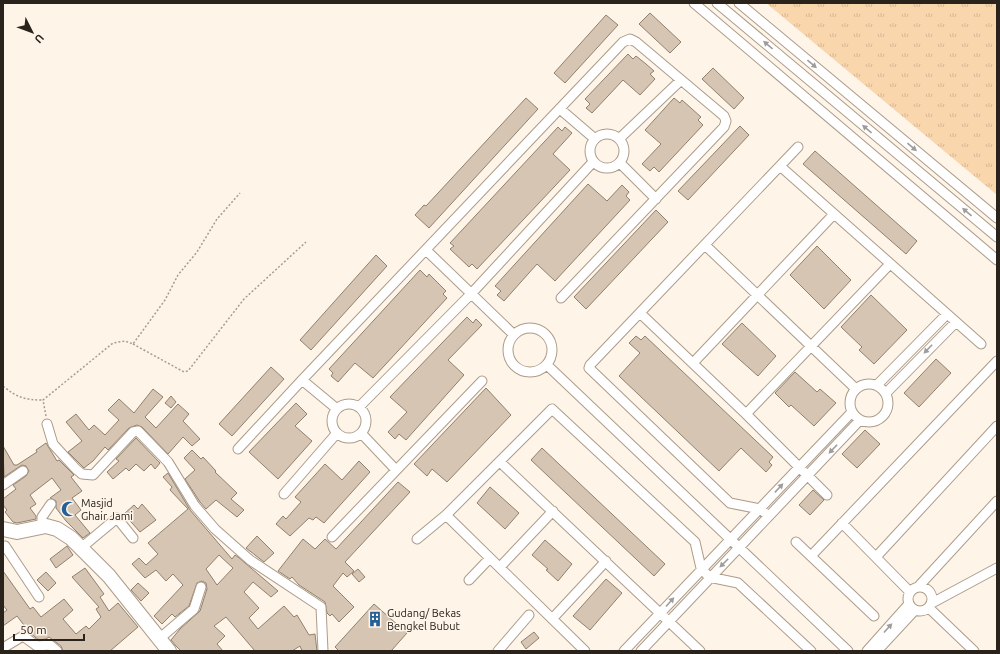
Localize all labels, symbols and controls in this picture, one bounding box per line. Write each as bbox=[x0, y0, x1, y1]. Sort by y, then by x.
north arrow bbox=[12, 12, 52, 52]
text: U bbox=[32, 32, 46, 46]
one-way arrow bbox=[762, 41, 773, 50]
one-way arrow bbox=[807, 59, 817, 68]
one-way arrow bbox=[862, 124, 873, 133]
one-way arrow bbox=[907, 142, 917, 151]
one-way arrow bbox=[962, 208, 972, 217]
one-way arrow bbox=[923, 344, 933, 354]
one-way arrow bbox=[829, 444, 838, 453]
one-way arrow bbox=[774, 483, 784, 493]
place label: Masjid Ghair Jami bbox=[81, 497, 133, 522]
mosque icon: Masjid Ghair Jami bbox=[60, 500, 78, 518]
one-way arrow bbox=[719, 558, 729, 568]
one-way arrow bbox=[665, 597, 675, 607]
place label: Gudang/ Bekas Bengkel Bubut bbox=[387, 607, 461, 632]
building icon: Gudang/ Bekas Bengkel Bubut bbox=[366, 610, 384, 628]
scale bar bbox=[14, 616, 84, 642]
text: 50 m bbox=[20, 623, 47, 636]
one-way arrow bbox=[883, 623, 892, 632]

